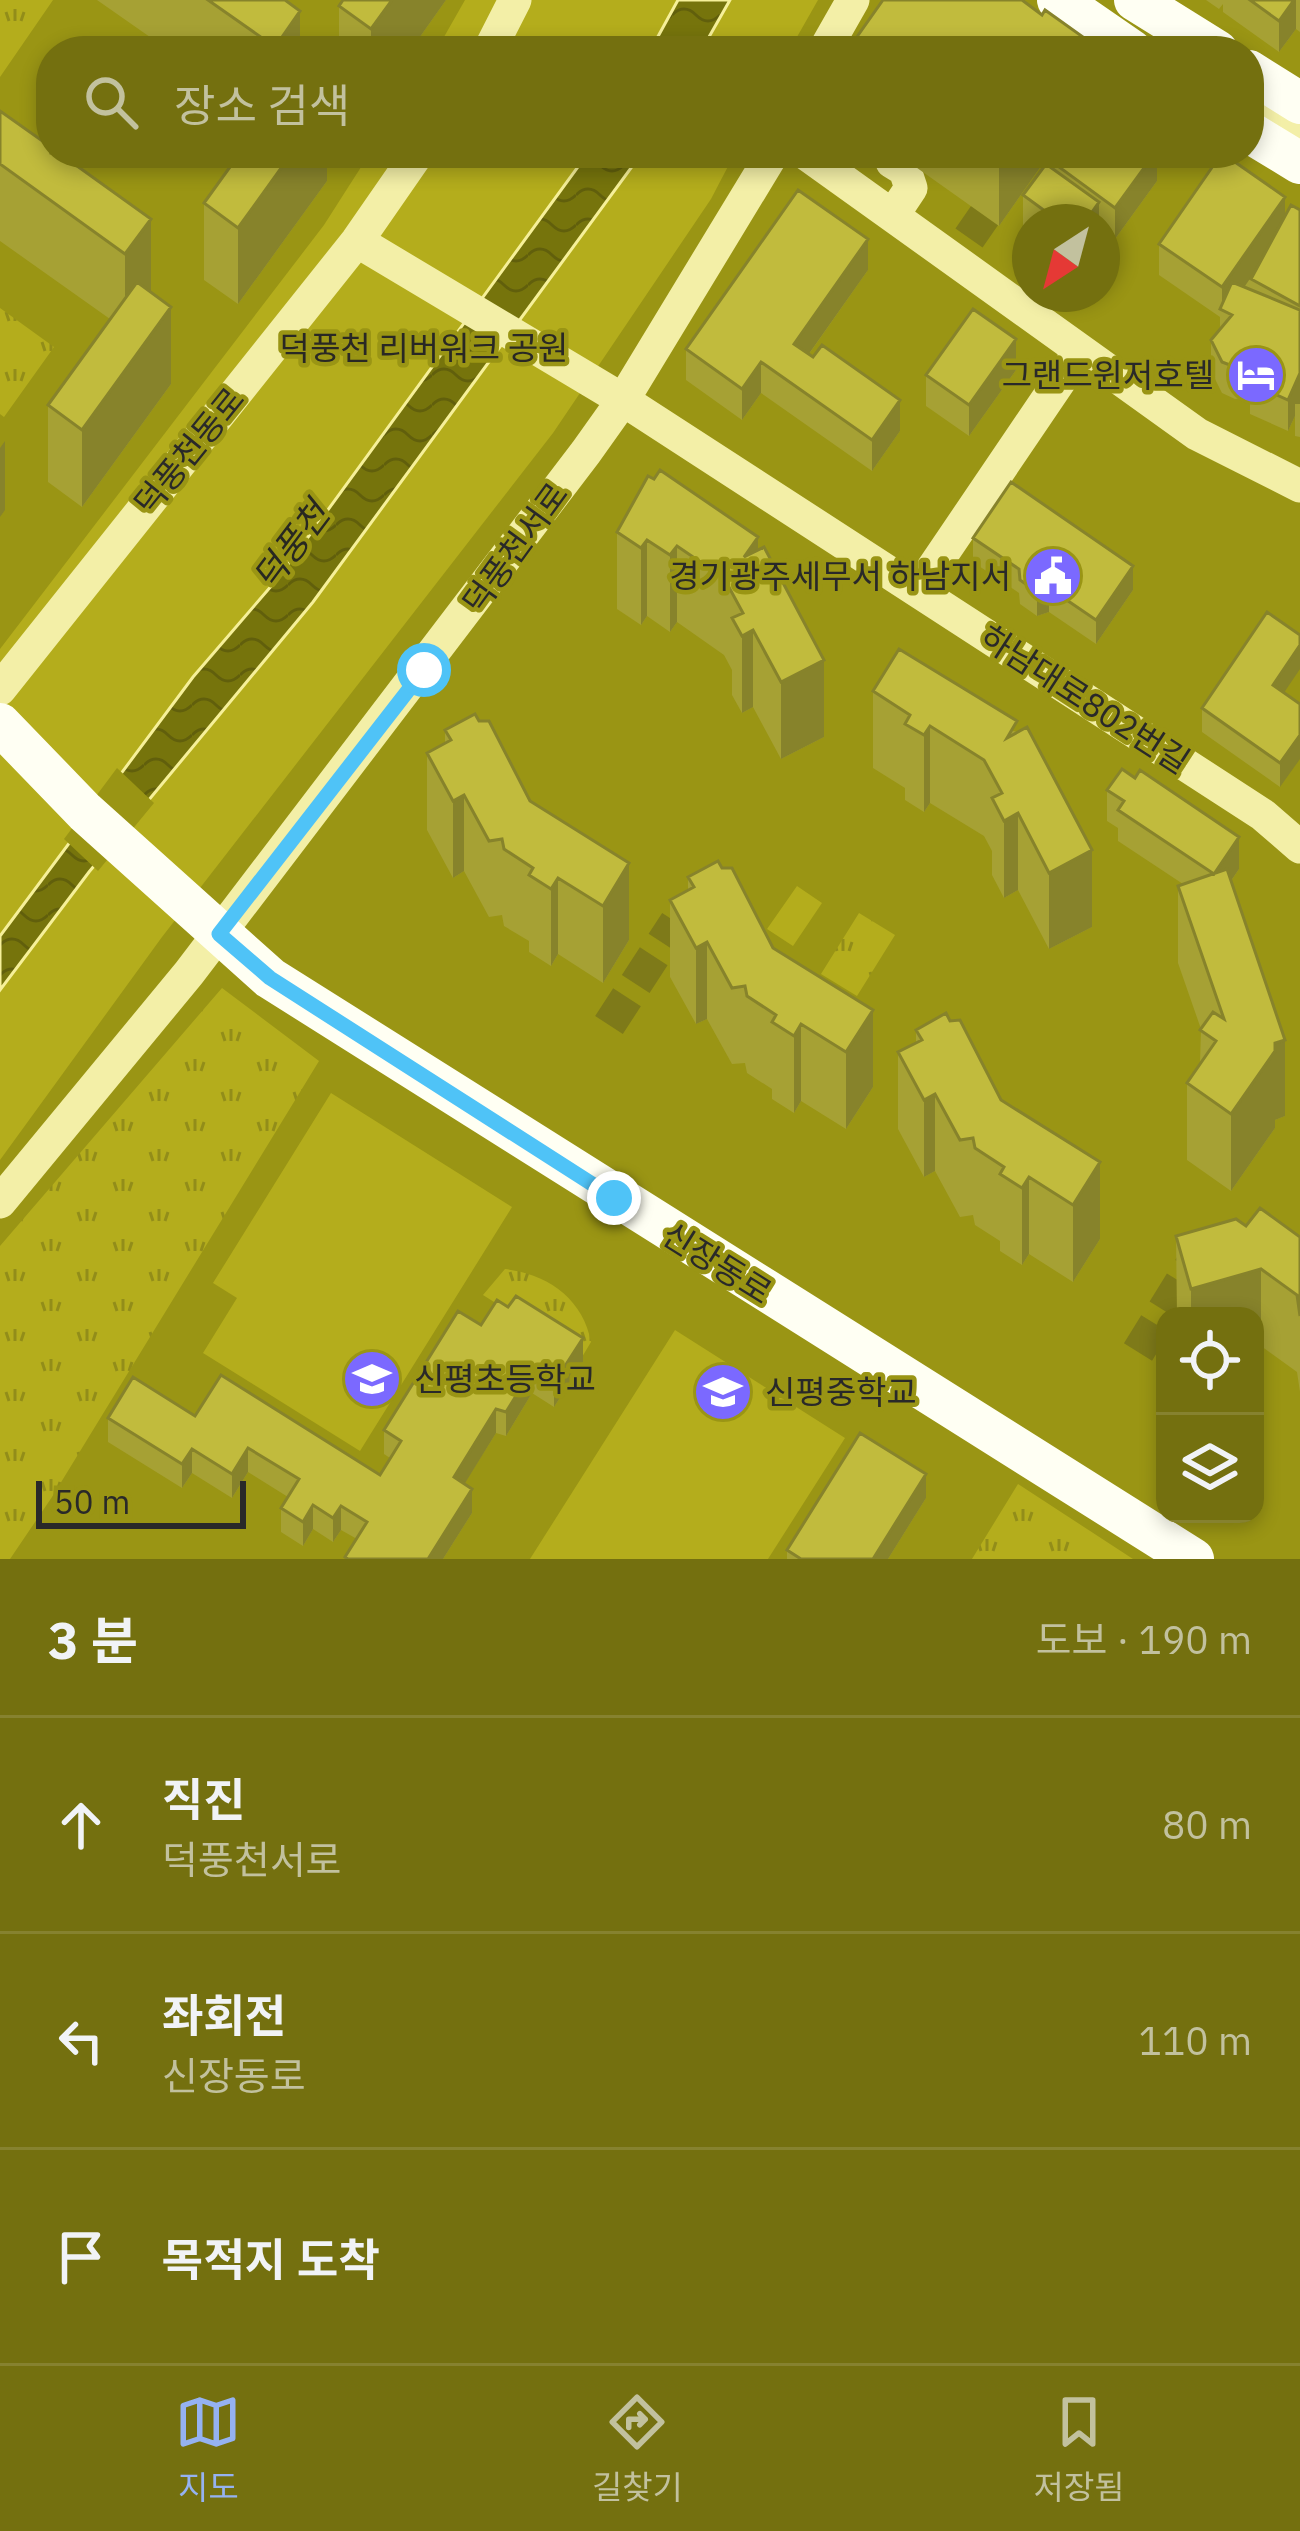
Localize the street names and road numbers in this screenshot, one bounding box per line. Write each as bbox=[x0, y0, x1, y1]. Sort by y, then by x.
street label: 덕풍천동로 bbox=[124, 378, 253, 523]
street label: 덕풍천서로 bbox=[453, 474, 577, 622]
street label: 하남대로802번길 bbox=[972, 615, 1198, 782]
street label: 신장동로 bbox=[654, 1212, 780, 1313]

